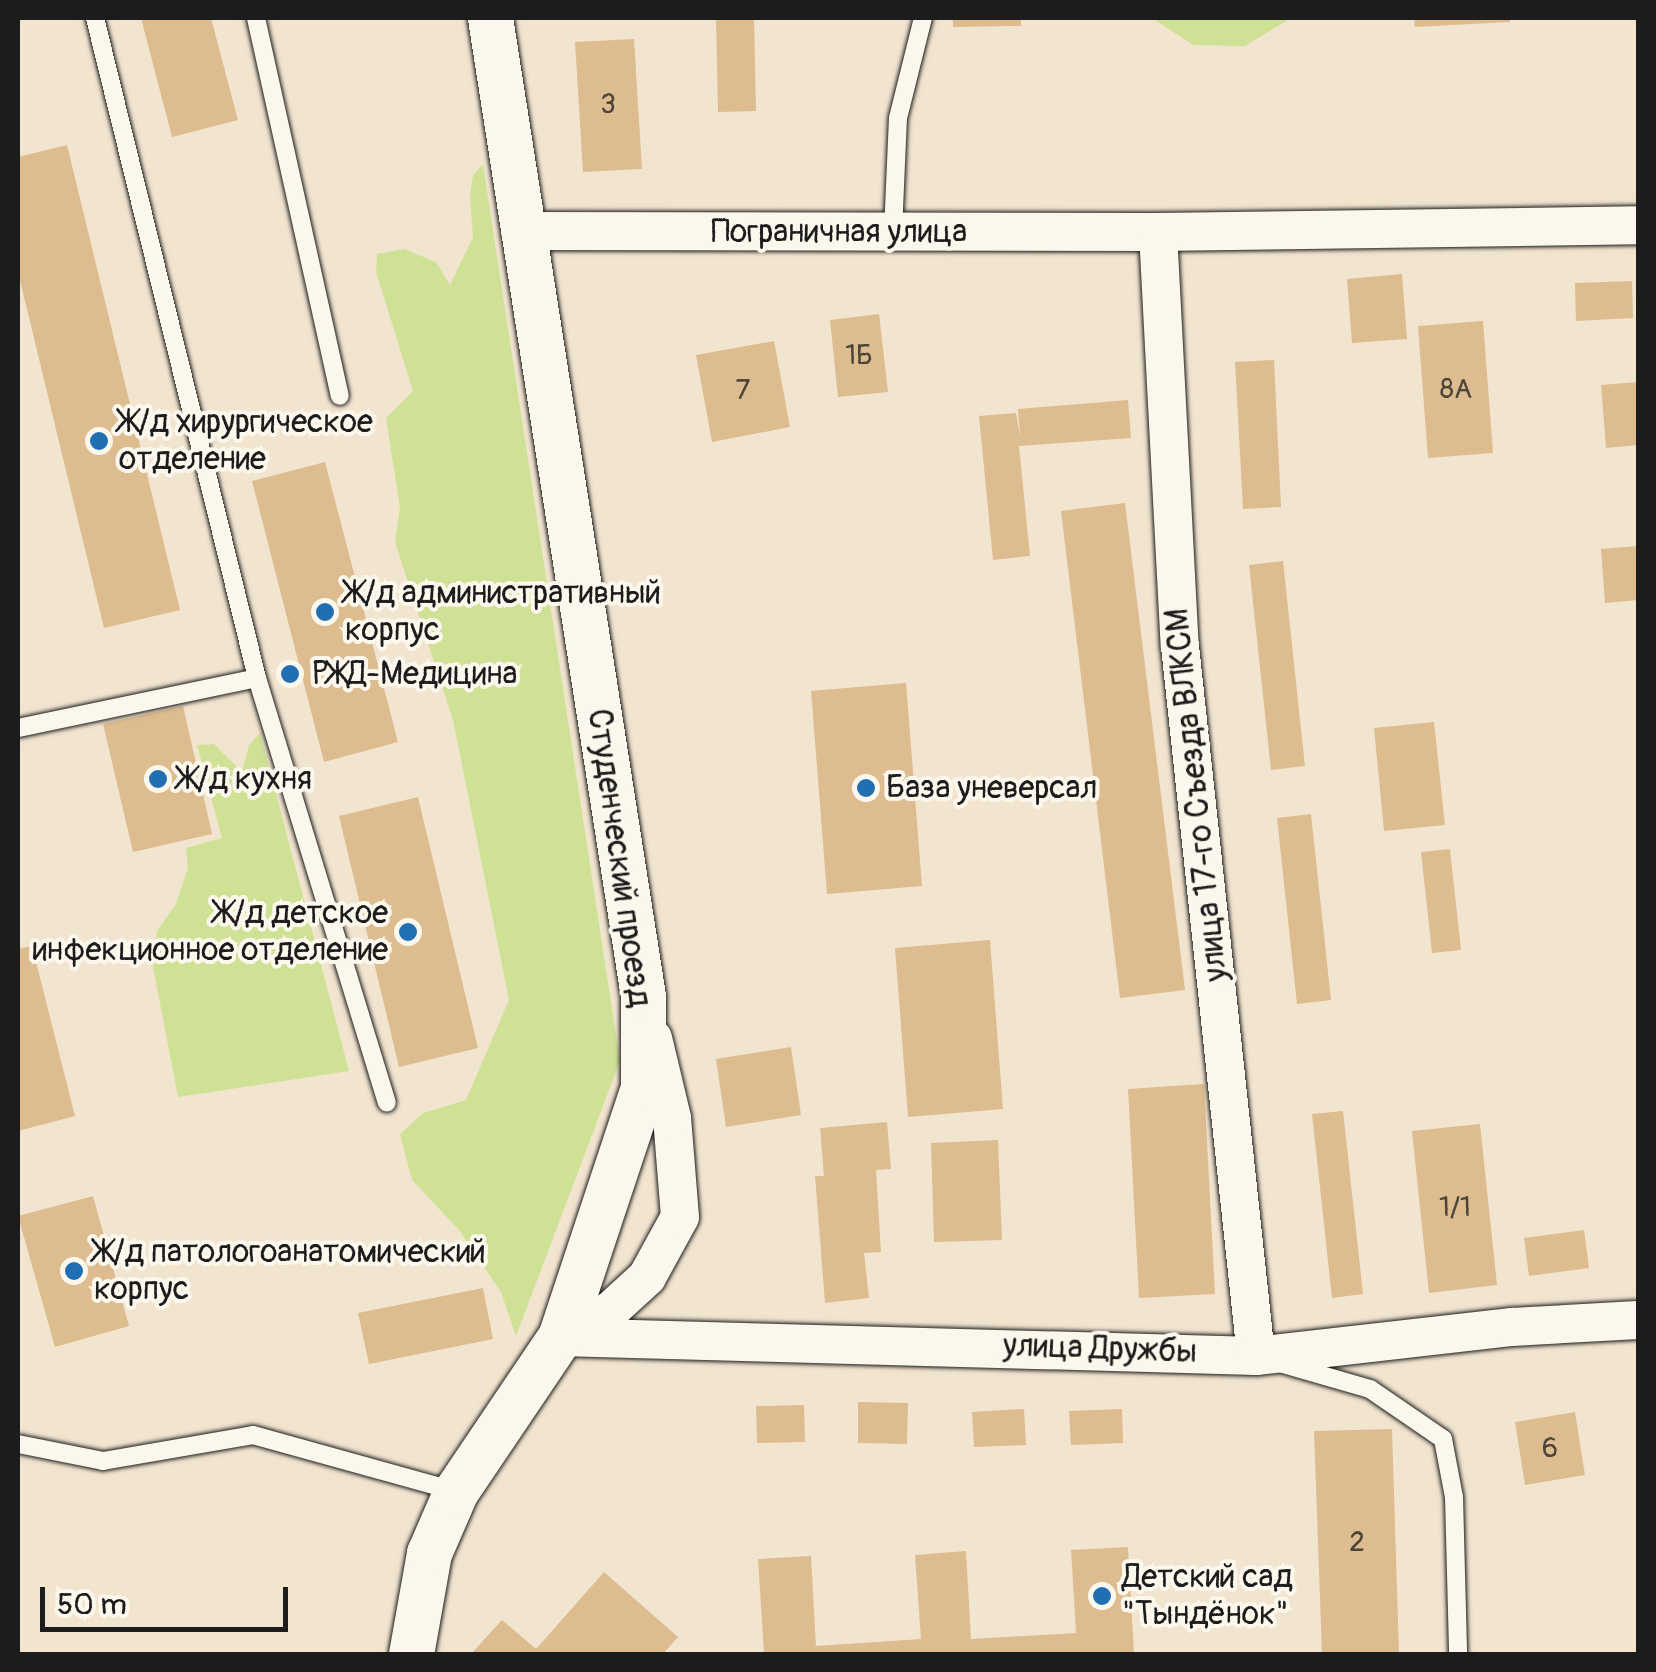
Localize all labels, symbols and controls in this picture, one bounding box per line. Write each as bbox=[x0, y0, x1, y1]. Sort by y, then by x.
house number: 3 bbox=[600, 88, 616, 122]
street label: Пограничная улица bbox=[711, 213, 967, 251]
house number: 1Б bbox=[845, 339, 873, 373]
house number: 8А bbox=[1440, 373, 1472, 407]
house number: 7 bbox=[736, 374, 750, 408]
place label: Ж/д хирургическое отделение bbox=[119, 404, 373, 479]
marker: Ж/д хирургическое отделение bbox=[88, 430, 110, 452]
place label: Ж/д административный корпус bbox=[345, 575, 661, 650]
marker: Ж/д административный корпус bbox=[314, 601, 336, 623]
street label: улица 17-го Съезда ВЛКСМ bbox=[1158, 607, 1236, 983]
place label: РЖД-Медицина bbox=[312, 655, 517, 693]
marker: РЖД-Медицина bbox=[277, 661, 303, 687]
street label: Студенческий проезд bbox=[579, 706, 659, 1010]
place label: Ж/д кухня bbox=[178, 760, 312, 798]
marker: Ж/д кухня bbox=[147, 768, 169, 790]
place label: База уневерсал bbox=[886, 769, 1097, 807]
marker: База уневерсал bbox=[855, 777, 877, 799]
place label: Ж/д детское инфекционное отделение bbox=[33, 895, 388, 970]
marker: Ж/д детское инфекционное отделение bbox=[397, 921, 419, 943]
house number: 1/1 bbox=[1439, 1191, 1471, 1225]
place label: Ж/д патологоанатомический корпус bbox=[94, 1234, 486, 1309]
marker: Ж/д патологоанатомический корпус bbox=[63, 1260, 85, 1282]
street label: улица Дружбы bbox=[1002, 1326, 1198, 1372]
house number: 6 bbox=[1542, 1432, 1558, 1466]
house number: 2 bbox=[1349, 1526, 1365, 1560]
place label: Детский сад "Тындёнок" bbox=[1122, 1559, 1293, 1634]
scale bar bbox=[45, 1567, 292, 1629]
marker: Детский сад "Тындёнок" bbox=[1091, 1585, 1113, 1607]
text: 50 m bbox=[57, 1586, 127, 1623]

